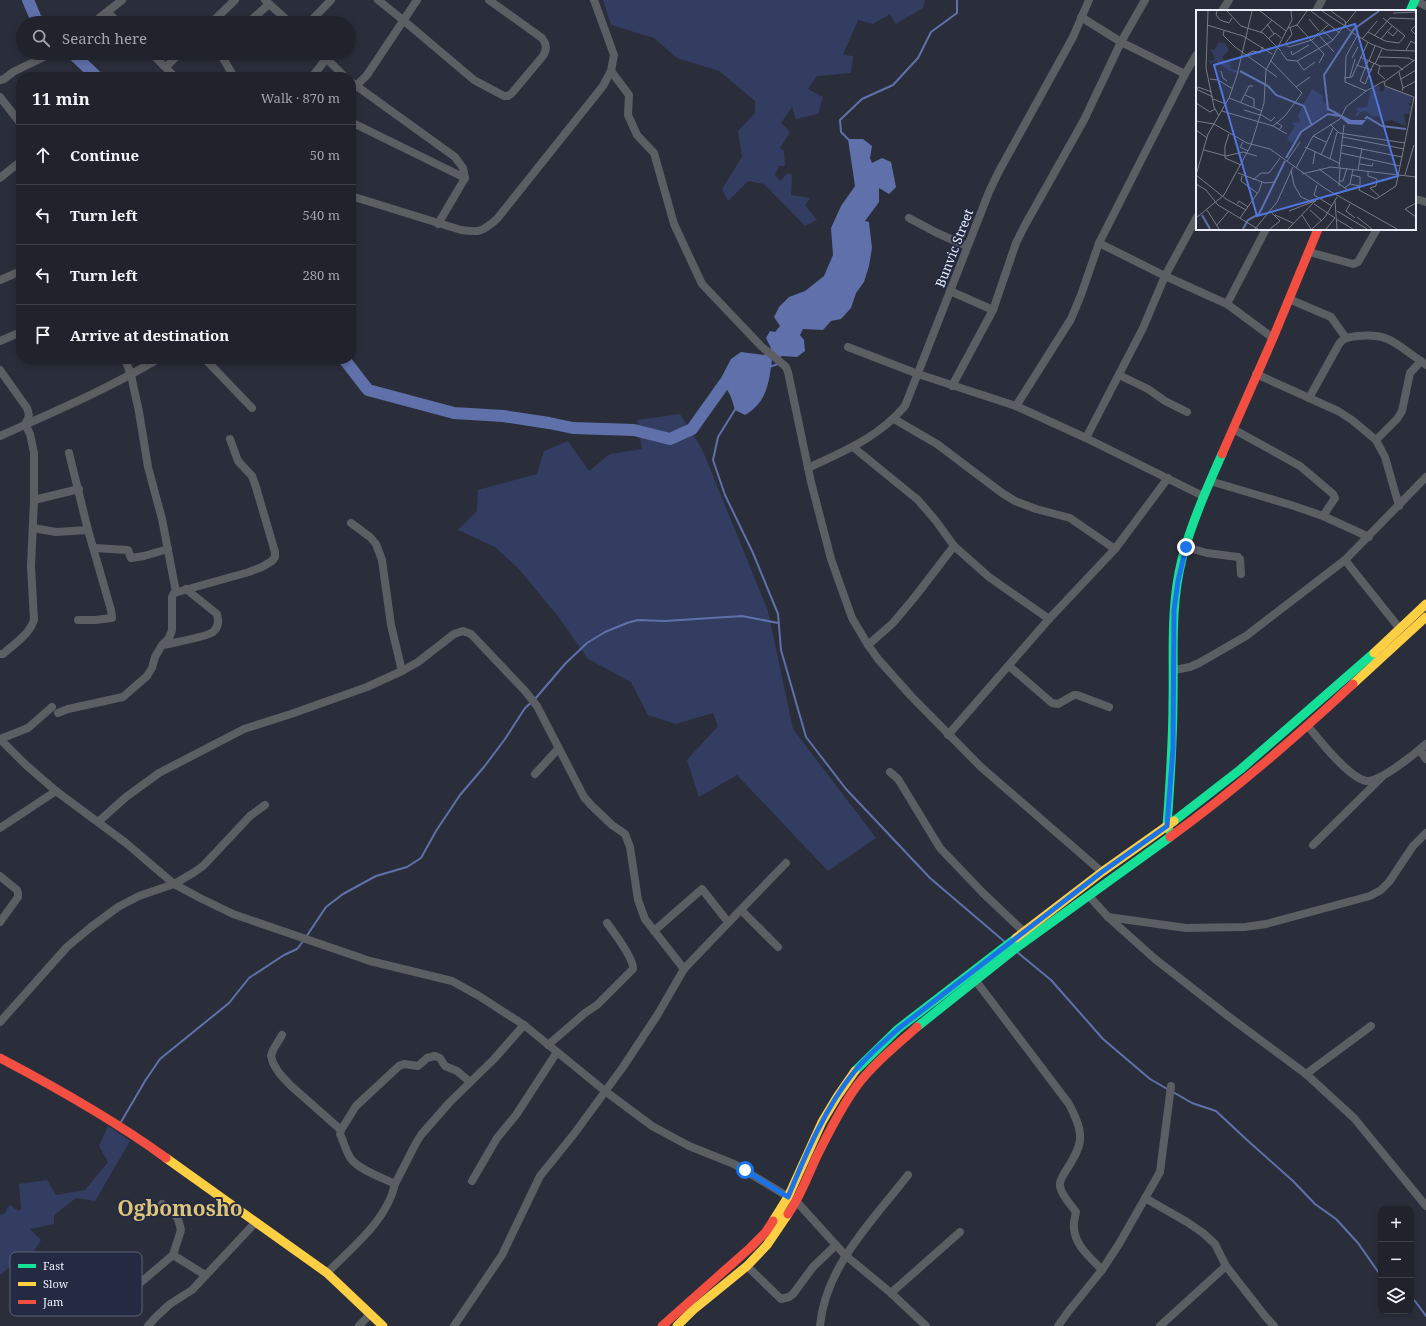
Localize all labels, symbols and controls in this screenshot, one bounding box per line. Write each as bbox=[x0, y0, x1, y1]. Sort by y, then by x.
inset map bbox=[1196, 10, 1416, 230]
search box bbox=[16, 16, 356, 60]
icon: search bbox=[30, 27, 52, 49]
text: Search here bbox=[62, 28, 147, 48]
text: 11 min bbox=[32, 87, 90, 110]
text: Walk · 870 m bbox=[261, 89, 340, 107]
icon: ahead bbox=[32, 144, 54, 166]
text: Continue bbox=[70, 145, 139, 165]
text: 50 m bbox=[310, 146, 340, 164]
icon: left bbox=[32, 204, 54, 226]
text: Turn left bbox=[70, 205, 138, 225]
text: 540 m bbox=[303, 206, 340, 224]
street label: Bunvic Street bbox=[931, 206, 977, 290]
icon: left bbox=[32, 264, 54, 286]
text: Turn left bbox=[70, 265, 138, 285]
text: 280 m bbox=[303, 266, 340, 284]
icon: arrive bbox=[32, 324, 54, 346]
text: Arrive at destination bbox=[70, 325, 229, 345]
route end bbox=[1177, 538, 1195, 556]
route start bbox=[736, 1161, 754, 1179]
district label: Ogbomosho bbox=[117, 1194, 243, 1222]
map controls bbox=[1378, 1206, 1414, 1314]
button: + bbox=[1378, 1206, 1414, 1242]
button: − bbox=[1378, 1242, 1414, 1278]
legend bbox=[10, 1252, 142, 1316]
text: Fast bbox=[43, 1258, 64, 1273]
text: Slow bbox=[43, 1276, 69, 1291]
button: layers bbox=[1378, 1278, 1414, 1314]
text: Jam bbox=[42, 1294, 64, 1309]

